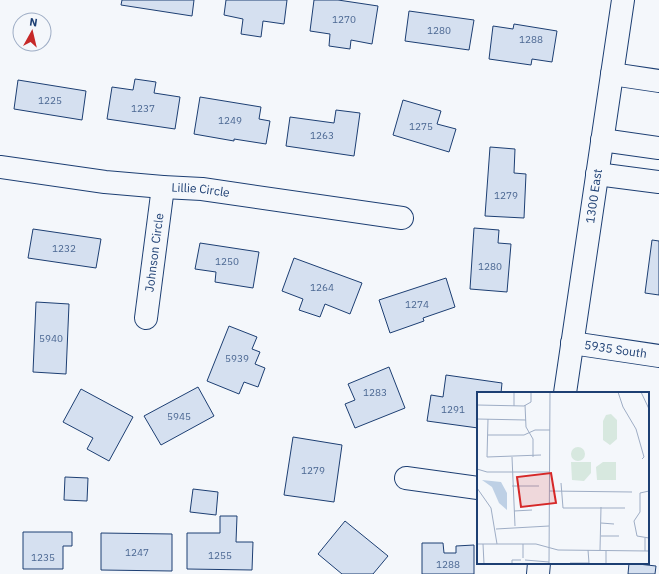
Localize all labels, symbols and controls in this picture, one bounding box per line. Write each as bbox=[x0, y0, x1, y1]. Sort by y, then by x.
north arrow bbox=[12, 12, 52, 52]
house number: 1270 bbox=[332, 13, 356, 26]
text: N bbox=[28, 15, 38, 30]
house number: 1280 bbox=[427, 24, 451, 37]
house number: 1288 bbox=[519, 33, 543, 46]
house number: 1225 bbox=[38, 94, 62, 107]
house number: 1237 bbox=[131, 102, 155, 115]
house number: 1249 bbox=[218, 114, 242, 127]
house number: 1275 bbox=[409, 120, 433, 133]
house number: 1263 bbox=[310, 129, 334, 142]
street label: 1300 East bbox=[582, 168, 605, 224]
street label: Lillie Circle bbox=[171, 179, 231, 200]
house number: 1279 bbox=[494, 189, 518, 202]
street label: Johnson Circle bbox=[141, 212, 167, 293]
house number: 1232 bbox=[52, 242, 76, 255]
house number: 1250 bbox=[215, 255, 239, 268]
house number: 1280 bbox=[478, 260, 502, 273]
house number: 1264 bbox=[310, 281, 334, 294]
house number: 1274 bbox=[405, 298, 429, 311]
house number: 5940 bbox=[39, 332, 63, 345]
street label: 5935 South bbox=[583, 337, 648, 361]
house number: 5939 bbox=[225, 352, 249, 365]
house number: 1283 bbox=[363, 386, 387, 399]
inset map bbox=[477, 392, 649, 564]
house number: 1291 bbox=[441, 403, 465, 416]
house number: 5945 bbox=[167, 410, 191, 423]
house number: 1279 bbox=[301, 464, 325, 477]
house number: 1247 bbox=[125, 546, 149, 559]
house number: 1255 bbox=[208, 549, 232, 562]
house number: 1235 bbox=[31, 551, 55, 564]
house number: 1288 bbox=[436, 558, 460, 571]

